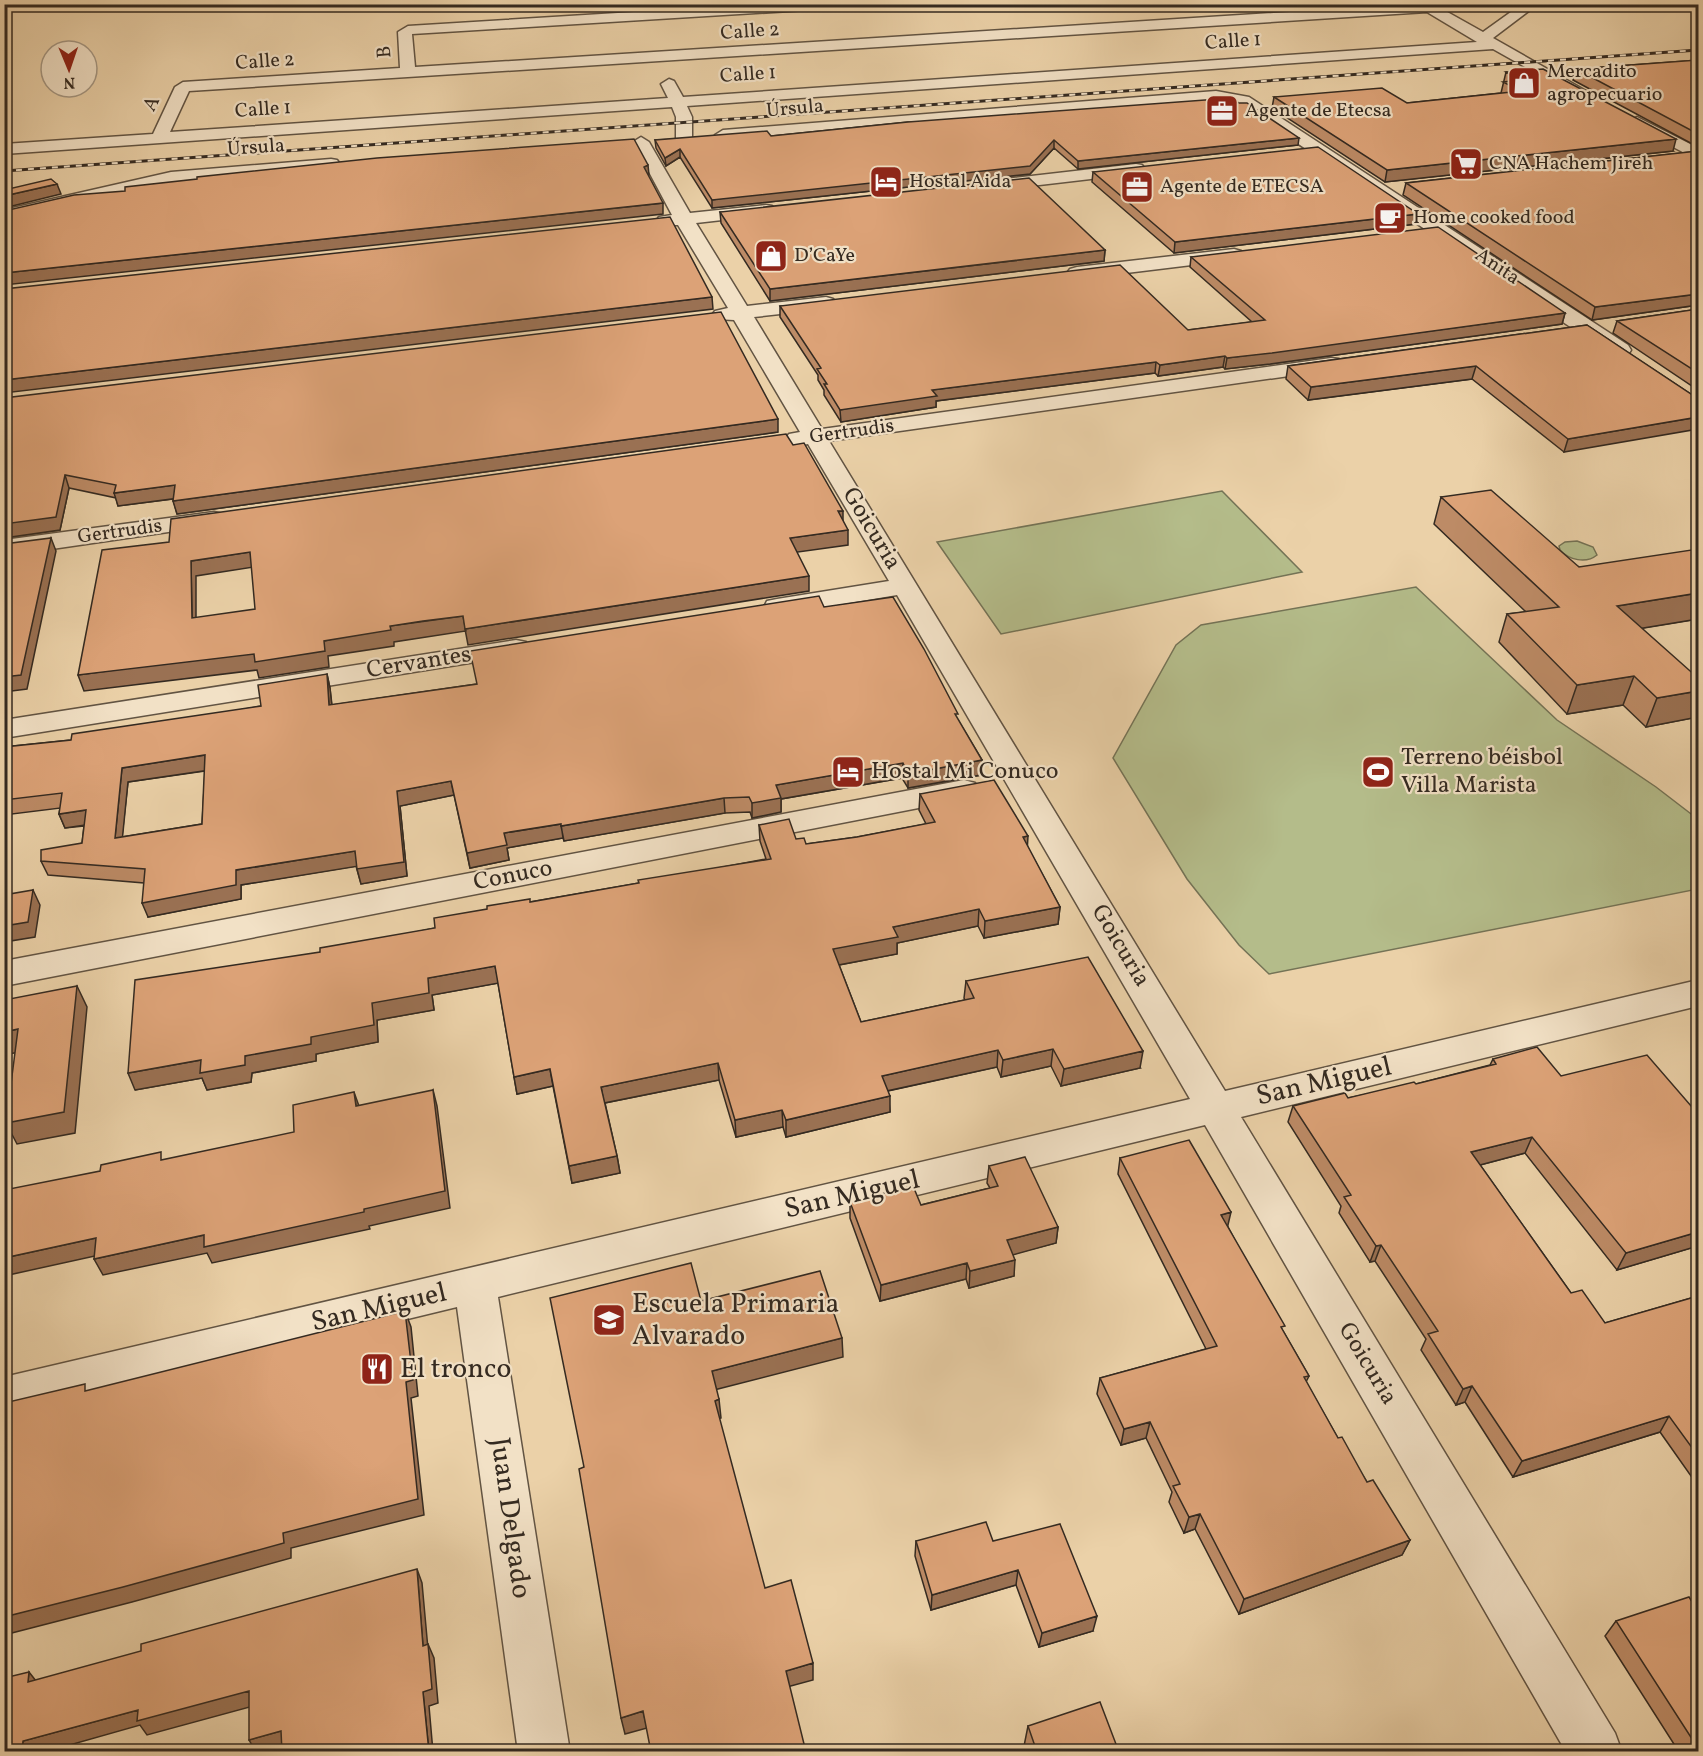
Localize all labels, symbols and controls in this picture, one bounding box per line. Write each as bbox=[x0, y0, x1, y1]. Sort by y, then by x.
street label: Calle 2 bbox=[719, 16, 781, 48]
street label: Calle 1 bbox=[1204, 26, 1262, 58]
north arrow bbox=[39, 39, 99, 99]
street label: B bbox=[371, 45, 399, 59]
street label: Calle 2 bbox=[234, 46, 296, 78]
place label: Mercadito agropecuario bbox=[1547, 58, 1662, 109]
street label: Calle 1 bbox=[719, 59, 777, 91]
shop icon: Mercadito agropecuario bbox=[1506, 65, 1542, 101]
text: N bbox=[63, 71, 76, 93]
street label: A bbox=[136, 92, 168, 116]
street label: Úrsula bbox=[765, 93, 825, 125]
office icon: Agente de Etecsa bbox=[1204, 93, 1240, 129]
street label: Calle 1 bbox=[234, 94, 292, 126]
place label: Agente de Etecsa bbox=[1245, 97, 1392, 125]
street label: Úrsula bbox=[226, 132, 286, 164]
supermarket icon: CNA Hachem Jireh bbox=[1448, 146, 1484, 182]
place label: CNA Hachem Jireh bbox=[1489, 150, 1654, 178]
hotel icon: Hostal Aida bbox=[868, 164, 904, 200]
place label: Hostal Aida bbox=[909, 168, 1012, 196]
office icon: Agente de ETECSA bbox=[1119, 169, 1155, 205]
place label: Agente de ETECSA bbox=[1160, 173, 1324, 201]
cafe icon: Home cooked food bbox=[1372, 200, 1408, 236]
place label: Home cooked food bbox=[1413, 204, 1575, 232]
shop icon: D’CaYe bbox=[753, 238, 789, 274]
place label: D’CaYe bbox=[794, 242, 855, 270]
street label: Anita bbox=[1469, 242, 1525, 292]
street label: Gertrudis bbox=[808, 412, 896, 452]
street label: Goicuria bbox=[833, 481, 909, 577]
street label: Gertrudis bbox=[76, 512, 164, 552]
street label: Cervantes bbox=[364, 638, 474, 688]
place label: Terreno béisbol Villa Marista bbox=[1401, 741, 1563, 803]
hotel icon: Hostal Mi Conuco bbox=[830, 754, 866, 790]
sports icon: Terreno béisbol Villa Marista bbox=[1360, 754, 1396, 790]
place label: Hostal Mi Conuco bbox=[871, 755, 1059, 789]
street label: Conuco bbox=[471, 852, 555, 900]
street label: Goicuria bbox=[1082, 898, 1158, 994]
street label: San Miguel bbox=[1252, 1047, 1396, 1117]
street label: San Miguel bbox=[780, 1160, 924, 1230]
street label: San Miguel bbox=[307, 1273, 451, 1343]
place label: Escuela Primaria Alvarado bbox=[632, 1285, 840, 1356]
school or university icon: Escuela Primaria Alvarado bbox=[591, 1302, 627, 1338]
street label: Goicuria bbox=[1329, 1316, 1405, 1412]
place label: El tronco bbox=[400, 1350, 511, 1389]
restaurant icon: El tronco bbox=[359, 1351, 395, 1387]
street label: Juan Delgado bbox=[479, 1435, 541, 1601]

